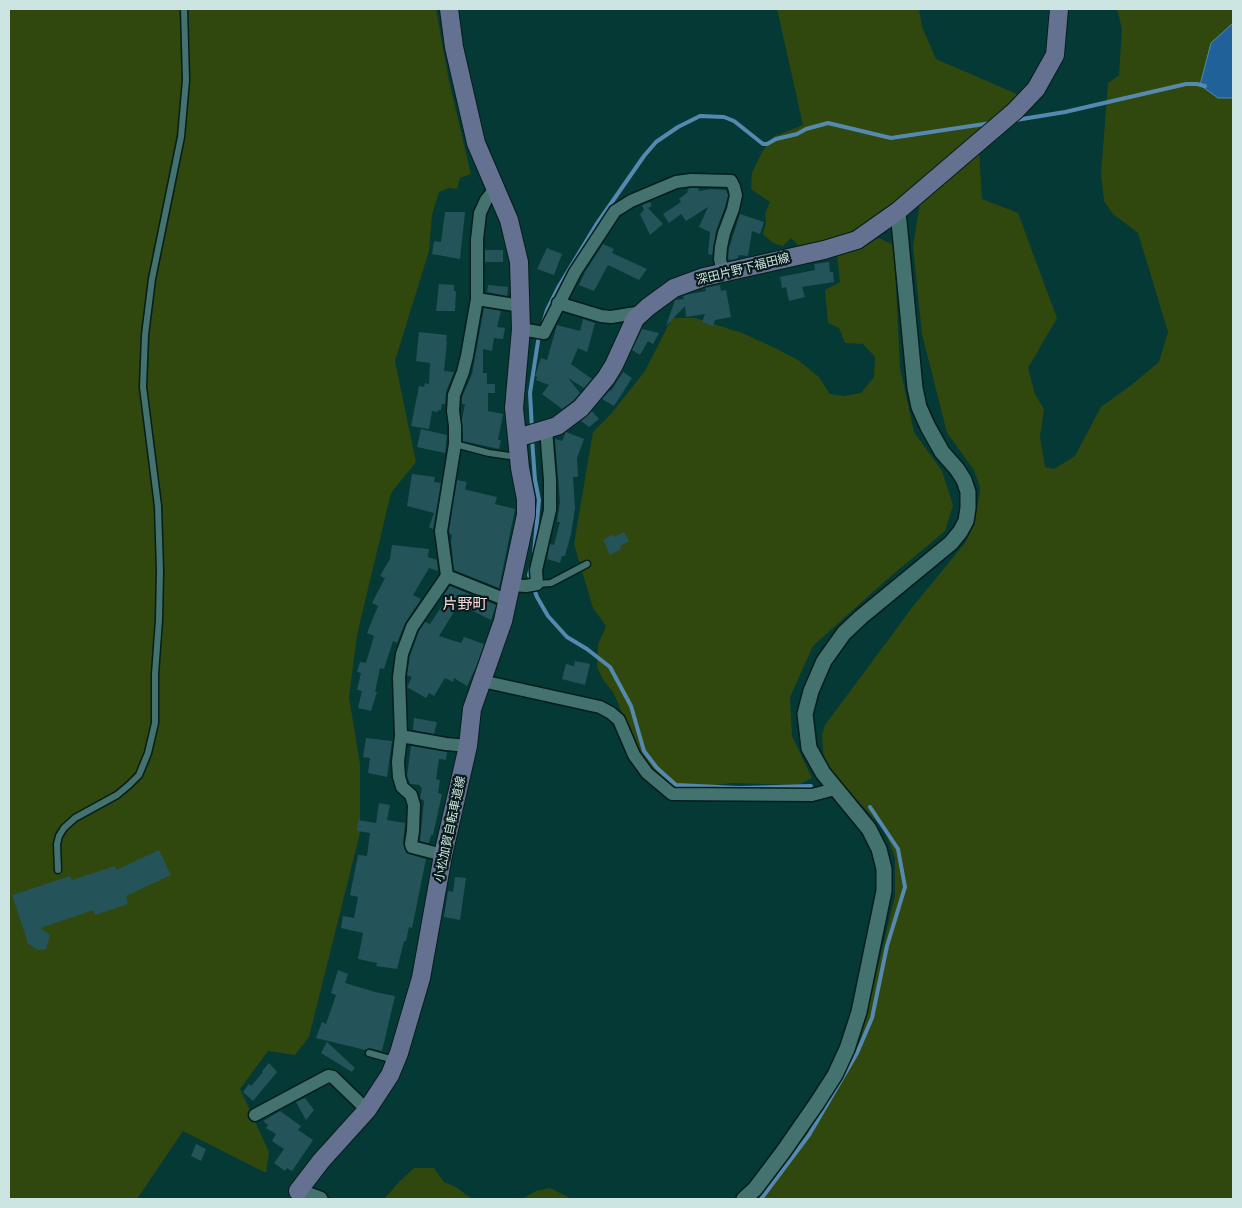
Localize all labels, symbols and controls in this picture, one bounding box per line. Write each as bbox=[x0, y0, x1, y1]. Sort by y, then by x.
street label: 深田片野下福田線 bbox=[695, 250, 791, 288]
district label: 片野町 bbox=[443, 595, 487, 613]
street label: 小松加賀自転車道線 bbox=[432, 775, 468, 883]

